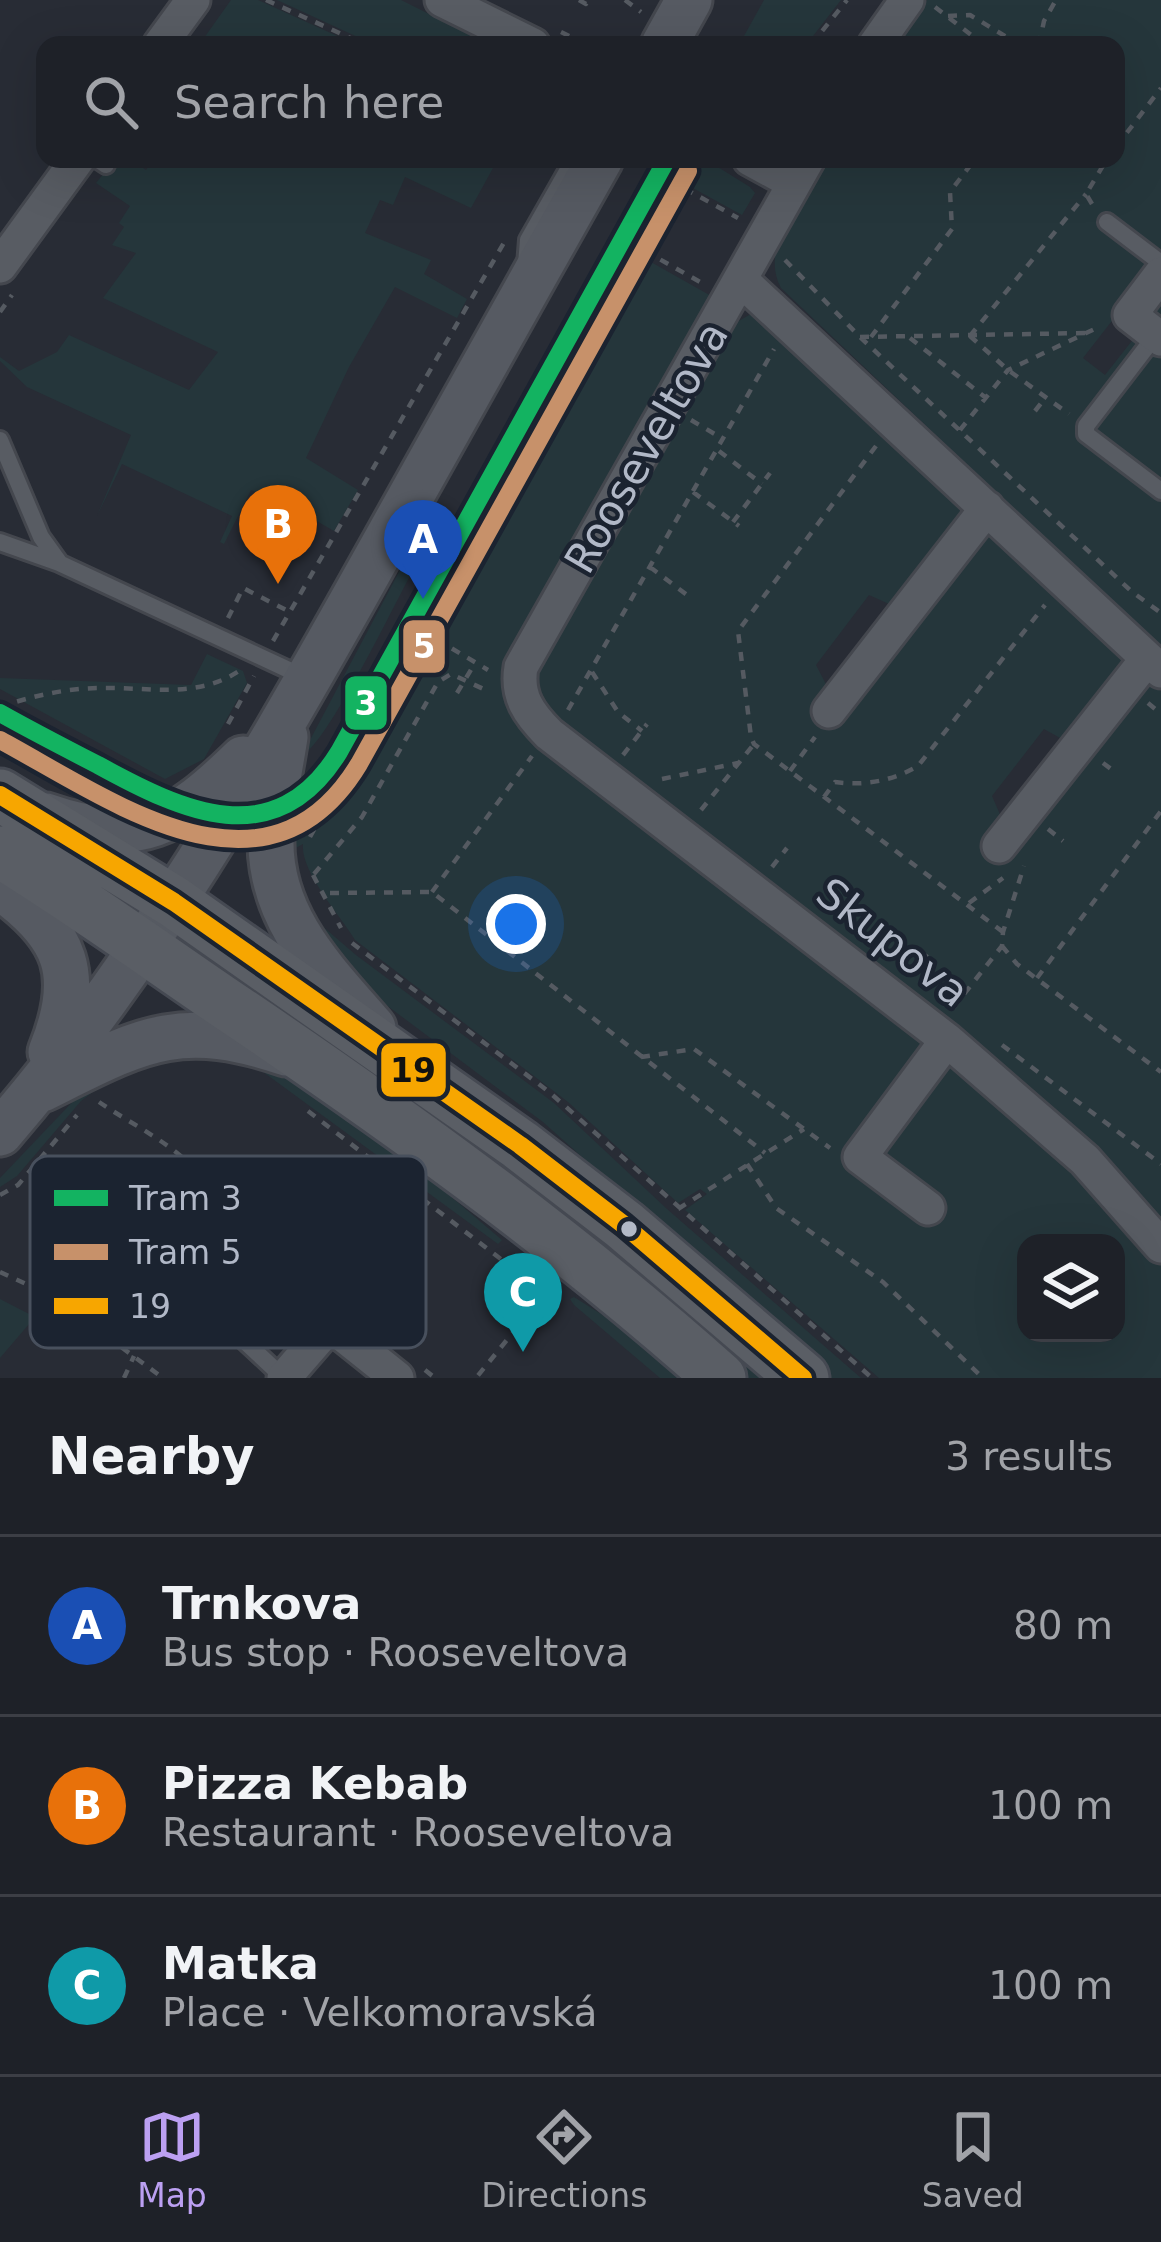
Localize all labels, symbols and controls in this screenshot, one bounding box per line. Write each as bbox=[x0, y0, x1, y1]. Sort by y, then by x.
search box bbox=[36, 36, 1125, 168]
icon: search bbox=[78, 69, 144, 135]
text: Search here bbox=[174, 76, 444, 129]
street label: Rooseveltova bbox=[555, 313, 738, 581]
pin: B bbox=[239, 485, 317, 584]
pin: A bbox=[384, 500, 462, 599]
line badge: 5 bbox=[401, 618, 447, 675]
text: 5 bbox=[413, 627, 435, 666]
line badge: 3 bbox=[343, 674, 389, 732]
text: 3 bbox=[355, 684, 377, 723]
street label: Skupova bbox=[807, 868, 978, 1017]
your location bbox=[486, 894, 546, 954]
line badge: 19 bbox=[379, 1041, 448, 1099]
text: 19 bbox=[390, 1051, 436, 1090]
legend bbox=[30, 1156, 426, 1348]
text: Tram 3 bbox=[128, 1179, 242, 1218]
unlabelled marker bbox=[618, 1218, 640, 1240]
text: Tram 5 bbox=[128, 1233, 242, 1272]
map controls bbox=[1017, 1234, 1125, 1342]
button: layers bbox=[1017, 1234, 1125, 1342]
pin: C bbox=[484, 1253, 562, 1352]
text: 19 bbox=[129, 1287, 171, 1326]
text: Nearby bbox=[48, 1427, 255, 1486]
text: 3 results bbox=[945, 1434, 1113, 1479]
text: Trnkova bbox=[162, 1577, 361, 1630]
text: A bbox=[72, 1603, 102, 1648]
text: 80 m bbox=[1013, 1603, 1113, 1648]
text: Bus stop · Rooseveltova bbox=[162, 1630, 629, 1675]
text: Pizza Kebab bbox=[162, 1757, 468, 1810]
text: B bbox=[72, 1783, 102, 1828]
text: 100 m bbox=[988, 1783, 1113, 1828]
text: Restaurant · Rooseveltova bbox=[162, 1810, 674, 1855]
text: Matka bbox=[162, 1937, 319, 1990]
text: C bbox=[73, 1963, 101, 2008]
text: 100 m bbox=[988, 1963, 1113, 2008]
text: Place · Velkomoravská bbox=[162, 1990, 597, 2035]
tab: Map bbox=[137, 2104, 207, 2215]
tab: Directions bbox=[481, 2104, 647, 2215]
tab: Saved bbox=[922, 2104, 1024, 2215]

